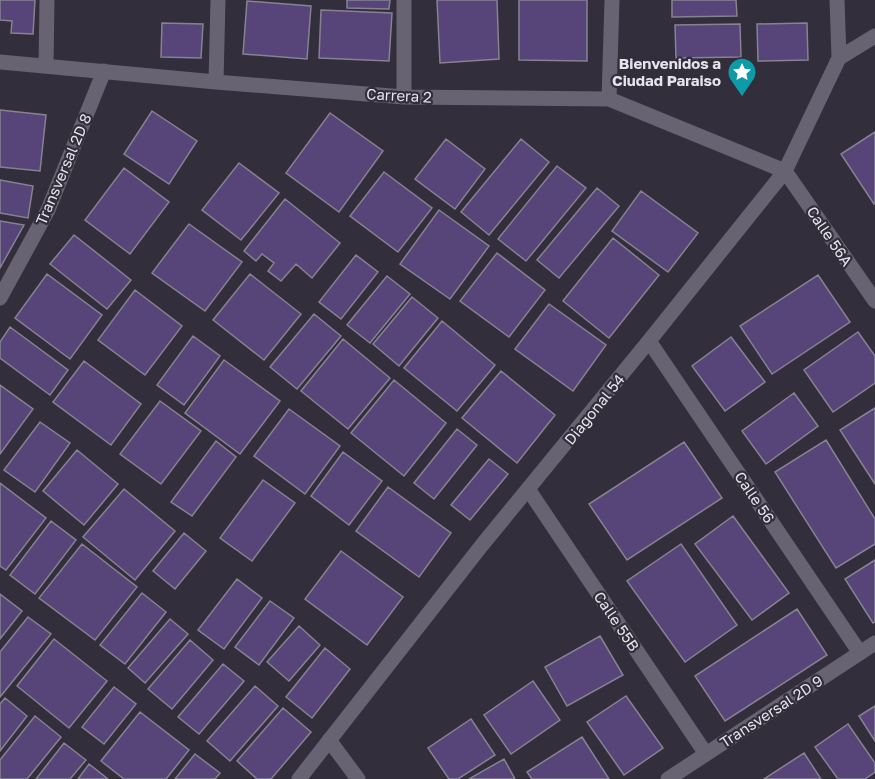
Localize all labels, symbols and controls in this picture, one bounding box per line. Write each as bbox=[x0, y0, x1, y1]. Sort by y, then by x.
place label: Bienvenidos a Ciudad Paraiso bbox=[612, 54, 721, 89]
place icon: Bienvenidos a Ciudad Paraiso bbox=[726, 56, 758, 98]
street label: Carrera 2 bbox=[366, 84, 432, 106]
street label: Transversal 2D 8 bbox=[31, 111, 95, 227]
street label: Calle 56A bbox=[803, 203, 857, 269]
street label: Diagonal 54 bbox=[560, 370, 628, 448]
street label: Calle 56 bbox=[731, 468, 779, 526]
street label: Calle 55B bbox=[591, 588, 643, 654]
street label: Transversal 2D 9 bbox=[716, 671, 826, 751]

